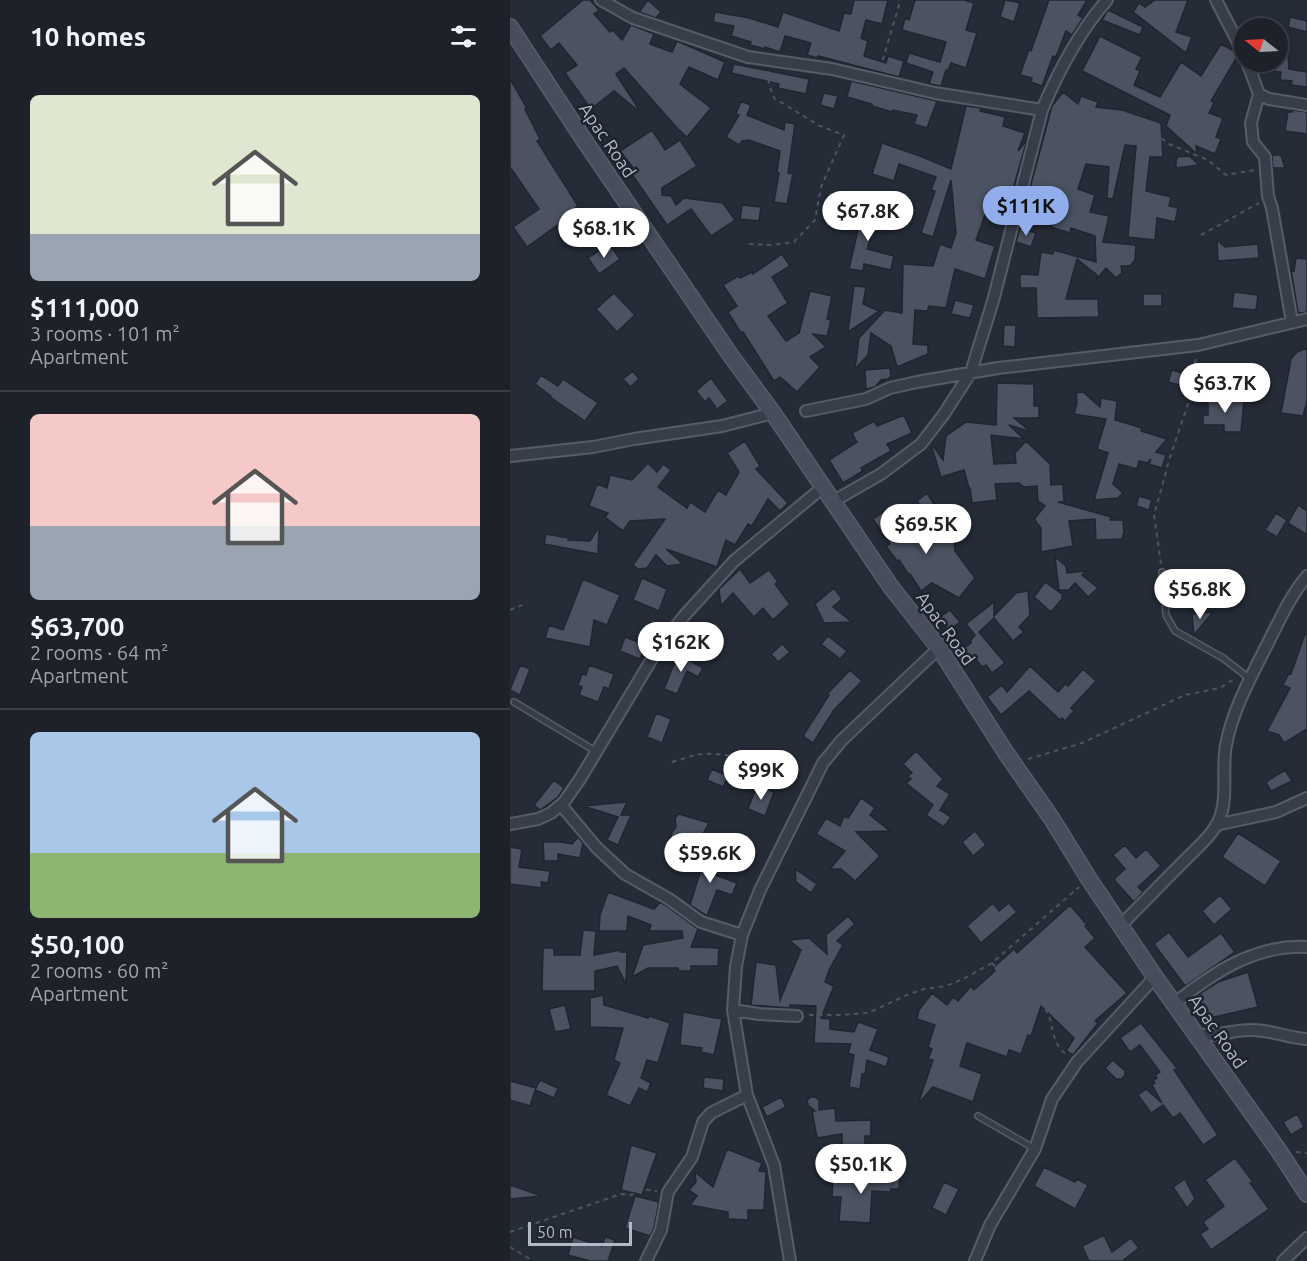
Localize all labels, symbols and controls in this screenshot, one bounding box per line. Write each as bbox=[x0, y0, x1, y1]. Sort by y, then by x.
north arrow bbox=[1234, 18, 1288, 72]
map controls bbox=[1234, 18, 1288, 72]
icon: filters bbox=[447, 20, 480, 53]
text: 10 homes bbox=[30, 22, 146, 51]
street label: Apac Road bbox=[576, 99, 640, 181]
icon: home bbox=[201, 134, 309, 242]
pin: $111K bbox=[984, 186, 1068, 237]
pin: $67.8K bbox=[819, 191, 917, 242]
text: $111K bbox=[997, 194, 1055, 217]
text: $67.8K bbox=[836, 199, 900, 222]
pin: $68.1K bbox=[555, 208, 653, 259]
text: $68.1K bbox=[572, 216, 636, 239]
text: $111,000 bbox=[30, 293, 139, 322]
text: 3 rooms · 101 m² bbox=[30, 322, 180, 345]
text: Apartment bbox=[30, 345, 128, 368]
pin: $63.7K bbox=[1176, 363, 1274, 414]
text: $63.7K bbox=[1193, 371, 1257, 394]
icon: home bbox=[201, 453, 309, 561]
pin: $69.5K bbox=[877, 504, 975, 555]
text: $69.5K bbox=[894, 512, 958, 535]
pin: $56.8K bbox=[1151, 569, 1249, 620]
text: $56.8K bbox=[1168, 577, 1232, 600]
street label: Apac Road bbox=[913, 588, 979, 668]
text: $63,700 bbox=[30, 612, 124, 641]
pin: $162K bbox=[639, 622, 723, 673]
text: $162K bbox=[652, 630, 710, 653]
text: 2 rooms · 64 m² bbox=[30, 641, 168, 664]
text: Apartment bbox=[30, 664, 128, 687]
pin: $99K bbox=[725, 750, 797, 801]
text: $99K bbox=[737, 758, 785, 781]
icon: home bbox=[201, 771, 309, 879]
pin: $59.6K bbox=[661, 833, 759, 884]
text: $59.6K bbox=[678, 841, 742, 864]
text: $50,100 bbox=[30, 930, 124, 959]
text: 2 rooms · 60 m² bbox=[30, 959, 168, 982]
text: Apartment bbox=[30, 982, 128, 1005]
street label: Apac Road bbox=[1185, 990, 1251, 1072]
pin: $50.1K bbox=[812, 1144, 910, 1195]
text: $50.1K bbox=[829, 1152, 893, 1175]
scale bar bbox=[528, 1219, 632, 1246]
text: 50 m bbox=[537, 1223, 573, 1241]

